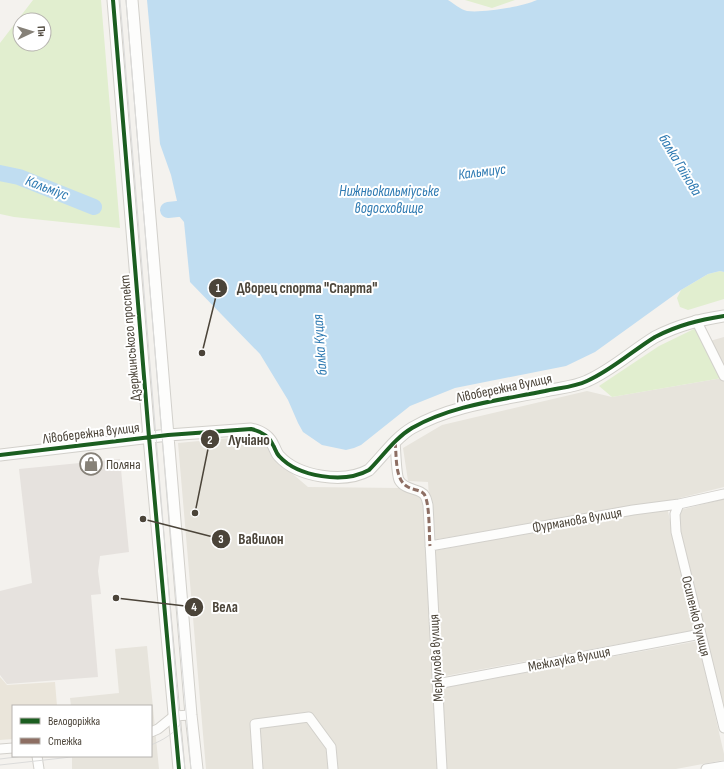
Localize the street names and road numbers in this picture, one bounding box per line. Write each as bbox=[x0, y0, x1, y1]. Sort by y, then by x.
street label: Дзержинського проспект bbox=[116, 274, 144, 402]
street label: Лівобережна вулиця bbox=[454, 370, 553, 407]
street label: Лівобережна вулиця bbox=[41, 419, 140, 447]
street label: Фурманова вулиця bbox=[531, 504, 623, 536]
street label: Осипенко вулиця bbox=[678, 574, 714, 658]
street label: Мєркулова вулиця bbox=[425, 614, 447, 702]
street label: Межлаука вулиця bbox=[526, 643, 612, 675]

